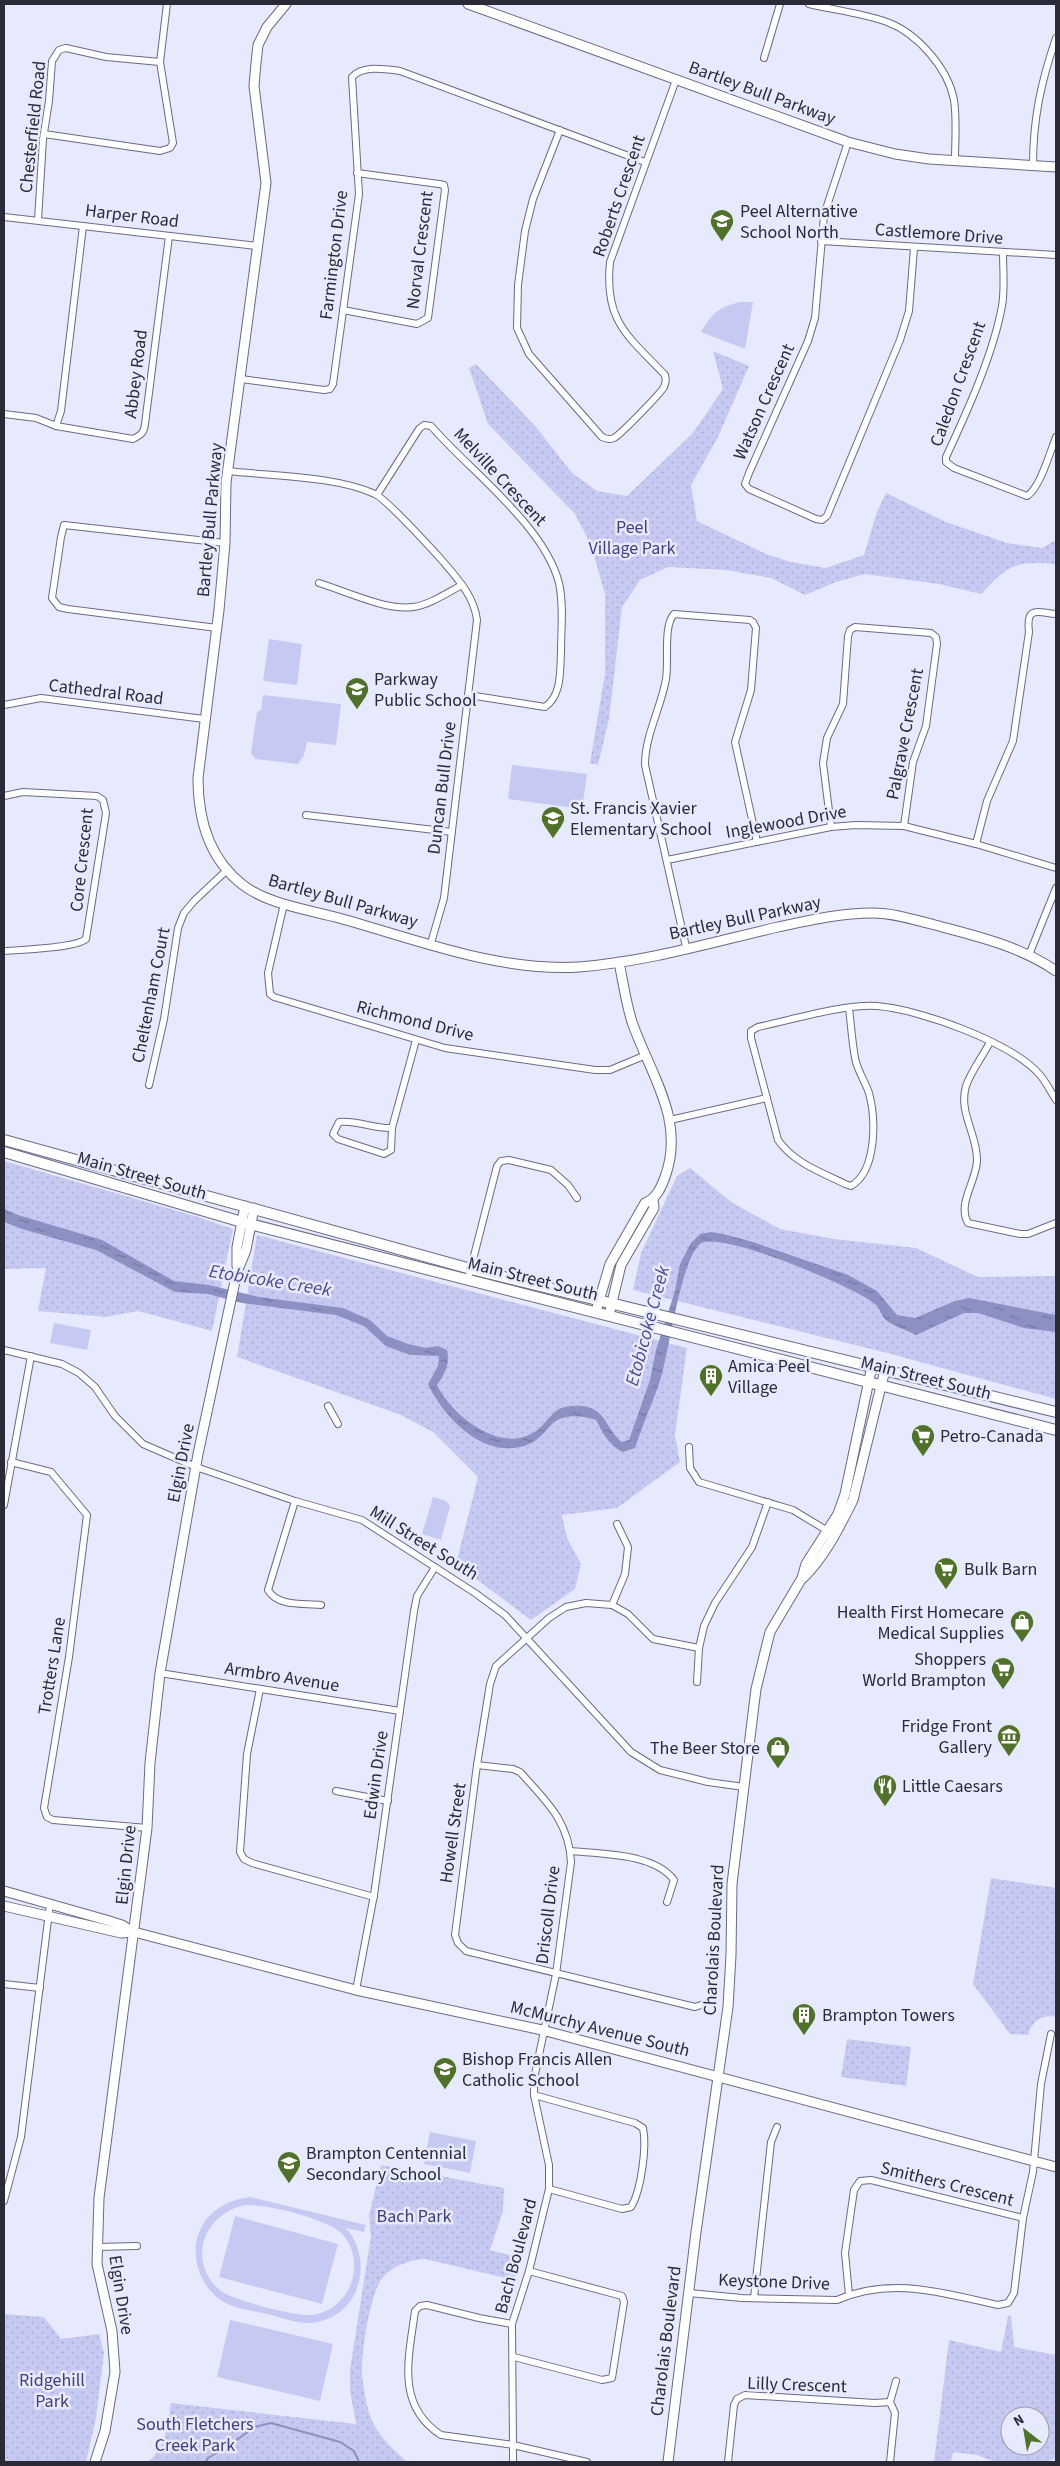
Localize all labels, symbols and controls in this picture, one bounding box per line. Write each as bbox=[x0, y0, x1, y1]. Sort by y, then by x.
street label: Bartley Bull Parkway bbox=[685, 55, 839, 131]
street label: Chesterfield Road bbox=[14, 60, 52, 194]
street label: Roberts Crescent bbox=[586, 132, 652, 260]
street label: Farmington Drive bbox=[314, 189, 354, 321]
street label: Norval Crescent bbox=[400, 189, 440, 311]
street label: Harper Road bbox=[84, 198, 180, 234]
place label: Peel Alternative School North bbox=[740, 199, 858, 245]
school or university icon: Peel Alternative School North bbox=[709, 208, 735, 242]
street label: Castlemore Drive bbox=[874, 217, 1004, 251]
street label: Caledon Crescent bbox=[924, 318, 992, 450]
street label: Abbey Road bbox=[118, 328, 154, 420]
street label: Watson Crescent bbox=[727, 340, 801, 464]
street label: Melville Crescent bbox=[448, 422, 552, 532]
street label: Bartley Bull Parkway bbox=[191, 441, 229, 598]
park label: Peel Village Park bbox=[589, 515, 676, 561]
street label: Palgrave Crescent bbox=[880, 666, 930, 802]
place label: Parkway Public School bbox=[374, 667, 476, 713]
street label: Cathedral Road bbox=[47, 673, 165, 711]
school or university icon: Parkway Public School bbox=[344, 676, 370, 710]
street label: Duncan Bull Drive bbox=[421, 720, 463, 856]
place label: St. Francis Xavier Elementary School bbox=[570, 796, 712, 842]
street label: Inglewood Drive bbox=[724, 799, 848, 845]
school or university icon: St. Francis Xavier Elementary School bbox=[540, 805, 566, 839]
street label: Core Crescent bbox=[64, 807, 100, 913]
street label: Bartley Bull Parkway bbox=[265, 868, 421, 934]
street label: Bartley Bull Parkway bbox=[667, 890, 824, 946]
street label: Cheltenham Court bbox=[126, 925, 176, 1065]
street label: Richmond Drive bbox=[354, 994, 476, 1048]
street label: Main Street South bbox=[74, 1146, 210, 1206]
street label: Main Street South bbox=[465, 1251, 601, 1307]
water label: Etobicoke Creek bbox=[207, 1258, 334, 1304]
water label: Etobicoke Creek bbox=[619, 1262, 677, 1389]
street label: Main Street South bbox=[858, 1350, 994, 1406]
place label: Amica Peel Village bbox=[728, 1354, 810, 1400]
building icon: Amica Peel Village bbox=[698, 1363, 724, 1397]
street label: Elgin Drive bbox=[161, 1421, 201, 1505]
supermarket icon: Petro-Canada bbox=[910, 1423, 936, 1457]
place label: Petro-Canada bbox=[940, 1424, 1043, 1449]
street label: Mill Street South bbox=[365, 1500, 483, 1586]
supermarket icon: Bulk Barn bbox=[933, 1556, 959, 1590]
place label: Bulk Barn bbox=[964, 1557, 1037, 1582]
place label: Health First Homecare Medical Supplies bbox=[837, 1600, 1004, 1646]
shop icon: Health First Homecare Medical Supplies bbox=[1009, 1609, 1035, 1643]
street label: Trotters Lane bbox=[32, 1615, 72, 1717]
place label: Shoppers World Brampton bbox=[862, 1647, 986, 1693]
street label: Armbro Avenue bbox=[223, 1656, 341, 1698]
supermarket icon: Shoppers World Brampton bbox=[990, 1656, 1016, 1690]
place label: Fridge Front Gallery bbox=[901, 1714, 993, 1760]
museum icon: Fridge Front Gallery bbox=[996, 1723, 1022, 1757]
street label: Edwin Drive bbox=[357, 1729, 395, 1821]
shop icon: The Beer Store bbox=[765, 1735, 791, 1769]
place label: The Beer Store bbox=[650, 1736, 760, 1761]
restaurant icon: Little Caesars bbox=[872, 1773, 898, 1807]
place label: Little Caesars bbox=[902, 1774, 1003, 1799]
street label: Howell Street bbox=[434, 1781, 472, 1885]
street label: Elgin Drive bbox=[109, 1824, 143, 1906]
street label: Driscoll Drive bbox=[530, 1864, 566, 1965]
street label: Charolais Boulevard bbox=[698, 1864, 730, 2016]
street label: McMurchy Avenue South bbox=[508, 1995, 692, 2063]
building icon: Brampton Towers bbox=[791, 2002, 817, 2036]
place label: Brampton Towers bbox=[822, 2003, 955, 2028]
place label: Bishop Francis Allen Catholic School bbox=[462, 2047, 612, 2093]
school or university icon: Bishop Francis Allen Catholic School bbox=[432, 2056, 458, 2090]
place label: Brampton Centennial Secondary School bbox=[306, 2141, 467, 2187]
school or university icon: Brampton Centennial Secondary School bbox=[276, 2150, 302, 2184]
street label: Smithers Crescent bbox=[878, 2155, 1016, 2213]
street label: Bach Boulevard bbox=[489, 2196, 543, 2316]
park label: Bach Park bbox=[377, 2204, 452, 2229]
street label: Elgin Drive bbox=[102, 2254, 140, 2337]
street label: Charolais Boulevard bbox=[644, 2264, 688, 2418]
street label: Keystone Drive bbox=[718, 2268, 830, 2296]
park label: Ridgehill Park bbox=[19, 2368, 85, 2414]
street label: Lilly Crescent bbox=[747, 2371, 847, 2399]
north arrow bbox=[1000, 2406, 1050, 2456]
text: N bbox=[1010, 2410, 1028, 2432]
park label: South Fletchers Creek Park bbox=[136, 2412, 254, 2458]

